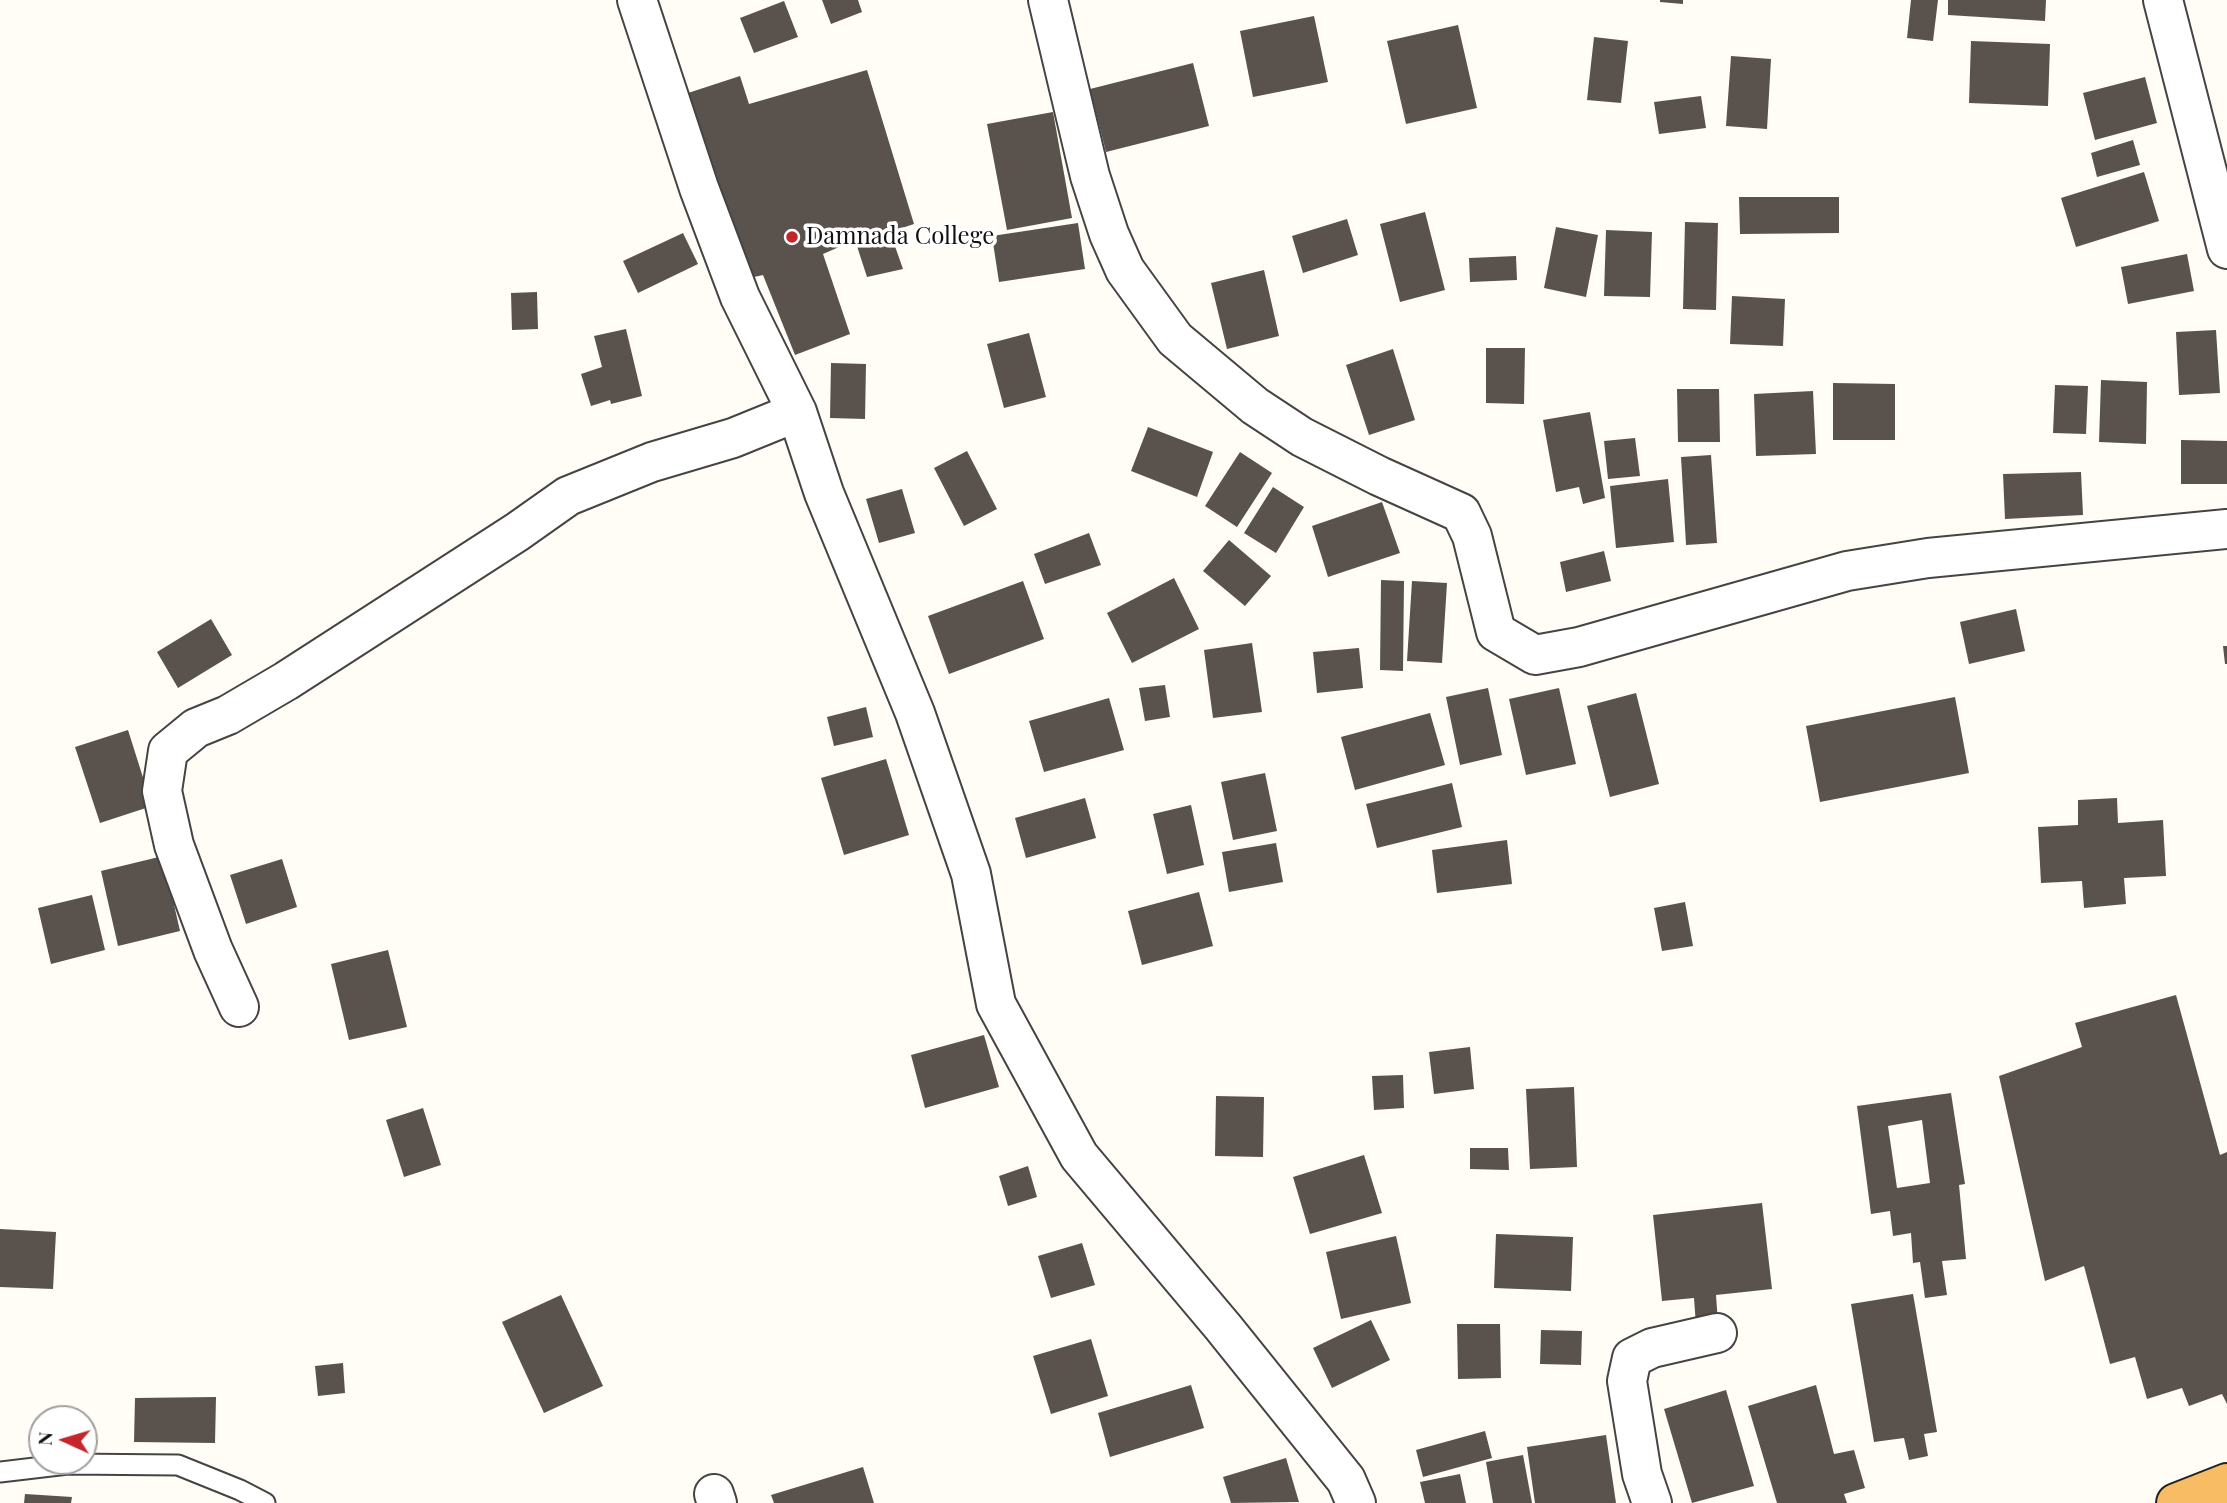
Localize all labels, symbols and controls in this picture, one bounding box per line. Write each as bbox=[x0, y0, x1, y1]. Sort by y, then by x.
place label: Damnada College bbox=[806, 223, 994, 251]
marker: Damnada College bbox=[784, 229, 800, 245]
north arrow bbox=[28, 1405, 98, 1475]
text: N bbox=[31, 1431, 57, 1446]

